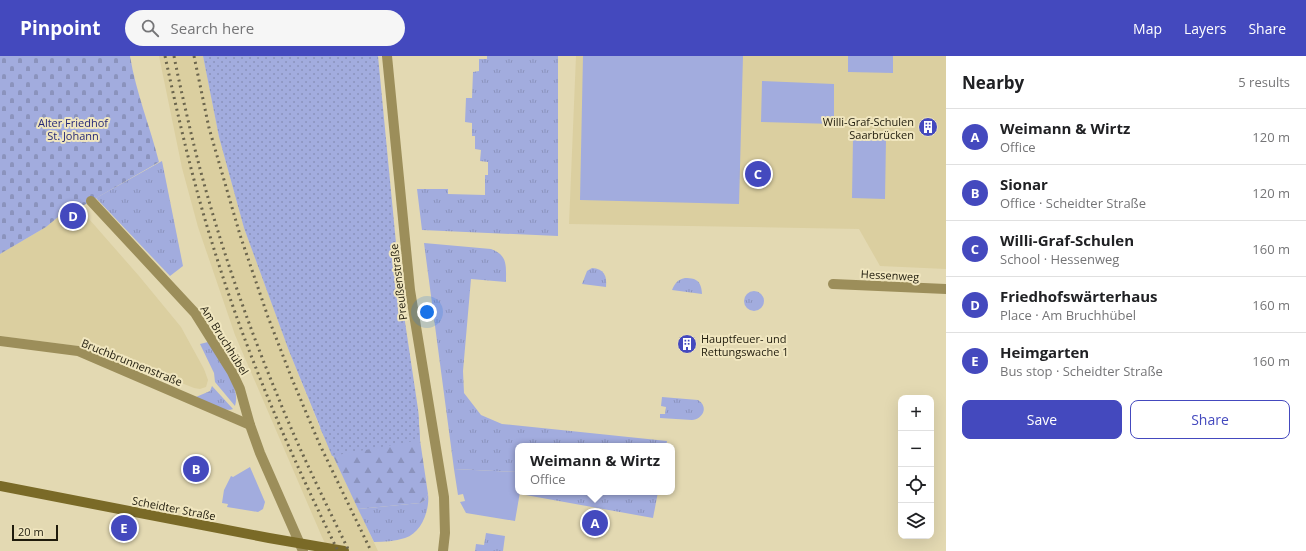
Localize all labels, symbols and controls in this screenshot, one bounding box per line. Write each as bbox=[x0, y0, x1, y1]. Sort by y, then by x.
search box bbox=[125, 10, 405, 46]
text: Pinpoint bbox=[20, 15, 101, 41]
icon: search bbox=[139, 17, 161, 39]
text: Search here bbox=[171, 18, 254, 38]
text: Map bbox=[1133, 19, 1162, 38]
text: Layers bbox=[1184, 19, 1226, 38]
text: Share bbox=[1248, 19, 1286, 38]
text: Nearby bbox=[962, 71, 1024, 94]
text: 5 results bbox=[1238, 73, 1290, 91]
place label: Willi-Graf-Schulen Saarbrücken bbox=[823, 114, 914, 142]
park label: Alter Friedhof St. Johann bbox=[38, 115, 109, 143]
building icon: Willi-Graf-Schulen Saarbrücken bbox=[917, 116, 939, 138]
text: Weimann & Wirtz bbox=[1000, 118, 1130, 138]
text: A bbox=[971, 128, 979, 146]
text: 120 m bbox=[1252, 128, 1290, 146]
text: Office bbox=[1000, 138, 1036, 156]
pin: C bbox=[745, 159, 771, 189]
text: Sionar bbox=[1000, 174, 1048, 194]
text: B bbox=[971, 184, 979, 202]
text: 120 m bbox=[1252, 184, 1290, 202]
text: Office · Scheidter Straße bbox=[1000, 194, 1146, 212]
pin: D bbox=[60, 201, 86, 231]
text: Willi-Graf-Schulen bbox=[1000, 230, 1134, 250]
text: C bbox=[971, 240, 979, 258]
text: 160 m bbox=[1252, 240, 1290, 258]
street label: Preußenstraße bbox=[386, 243, 410, 321]
text: School · Hessenweg bbox=[1000, 250, 1119, 268]
street label: Hessenweg bbox=[860, 266, 920, 284]
text: Friedhofswärterhaus bbox=[1000, 286, 1158, 306]
text: D bbox=[970, 296, 980, 314]
text: 160 m bbox=[1252, 296, 1290, 314]
street label: Am Bruchhübel bbox=[198, 302, 252, 378]
your location bbox=[417, 302, 437, 322]
text: Place · Am Bruchhübel bbox=[1000, 306, 1136, 324]
place label: Hauptfeuer- und Rettungswache 1 bbox=[701, 331, 789, 359]
building icon: Hauptfeuer- und Rettungswache 1 bbox=[676, 333, 698, 355]
street label: Bruchbrunnenstraße bbox=[79, 335, 185, 389]
text: Heimgarten bbox=[1000, 342, 1089, 362]
text: E bbox=[971, 352, 979, 370]
text: 160 m bbox=[1252, 352, 1290, 370]
text: Bus stop · Scheidter Straße bbox=[1000, 362, 1163, 380]
map controls bbox=[898, 395, 934, 539]
button: + bbox=[898, 395, 934, 431]
button: Save bbox=[962, 400, 1122, 439]
button: Share bbox=[1130, 400, 1290, 439]
button: − bbox=[898, 431, 934, 467]
popup bbox=[515, 443, 675, 495]
text: Weimann & Wirtz bbox=[530, 450, 660, 470]
pin: B bbox=[183, 454, 209, 484]
button: locate bbox=[898, 467, 934, 503]
text: Office bbox=[530, 470, 566, 488]
street label: Scheidter Straße bbox=[131, 493, 217, 523]
button: layers bbox=[898, 503, 934, 539]
pin: A bbox=[582, 508, 608, 538]
pin: E bbox=[111, 513, 137, 543]
scale bar bbox=[12, 523, 58, 542]
text: 20 m bbox=[18, 524, 44, 539]

